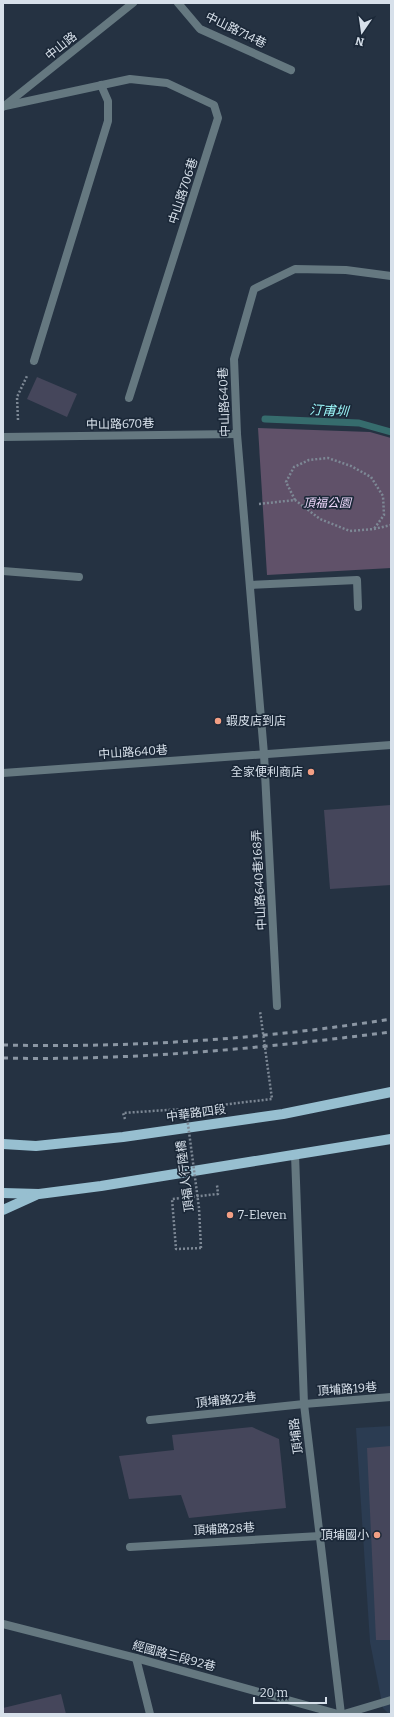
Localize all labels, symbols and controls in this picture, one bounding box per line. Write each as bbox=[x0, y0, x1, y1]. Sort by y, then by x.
street label: 中山路714巷 bbox=[203, 9, 269, 51]
north arrow bbox=[342, 12, 382, 52]
street label: 中山路 bbox=[43, 29, 79, 63]
text: N bbox=[354, 34, 365, 49]
street label: 中山路706巷 bbox=[166, 156, 200, 226]
street label: 中山路640巷 bbox=[216, 367, 232, 437]
water label: 汀甫圳 bbox=[309, 402, 351, 419]
street label: 中山路670巷 bbox=[86, 416, 154, 432]
park label: 頂福公園 bbox=[303, 496, 353, 510]
place label: 蝦皮店到店 bbox=[226, 714, 286, 728]
marker: 蝦皮店到店 bbox=[213, 716, 223, 726]
street label: 中山路640巷 bbox=[98, 743, 168, 761]
place label: 全家便利商店 bbox=[231, 765, 303, 779]
marker: 全家便利商店 bbox=[306, 767, 316, 777]
street label: 中山路640巷168弄 bbox=[249, 829, 269, 931]
street label: 中華路四段 bbox=[165, 1102, 227, 1124]
street label: 頂福人行陸橋 bbox=[174, 1139, 196, 1213]
place label: 7-Eleven bbox=[238, 1208, 287, 1222]
marker: 7-Eleven bbox=[225, 1210, 235, 1220]
street label: 頂埔路19巷 bbox=[317, 1380, 377, 1398]
street label: 頂埔路22巷 bbox=[195, 1390, 257, 1410]
street label: 頂埔路 bbox=[287, 1417, 305, 1455]
street label: 頂埔路28巷 bbox=[193, 1520, 255, 1538]
place label: 頂埔國小 bbox=[321, 1528, 369, 1542]
marker: 頂埔國小 bbox=[372, 1530, 382, 1540]
street label: 經國路三段92巷 bbox=[131, 1638, 217, 1674]
scale bar bbox=[254, 1679, 326, 1705]
text: 20 m bbox=[260, 1686, 289, 1700]

